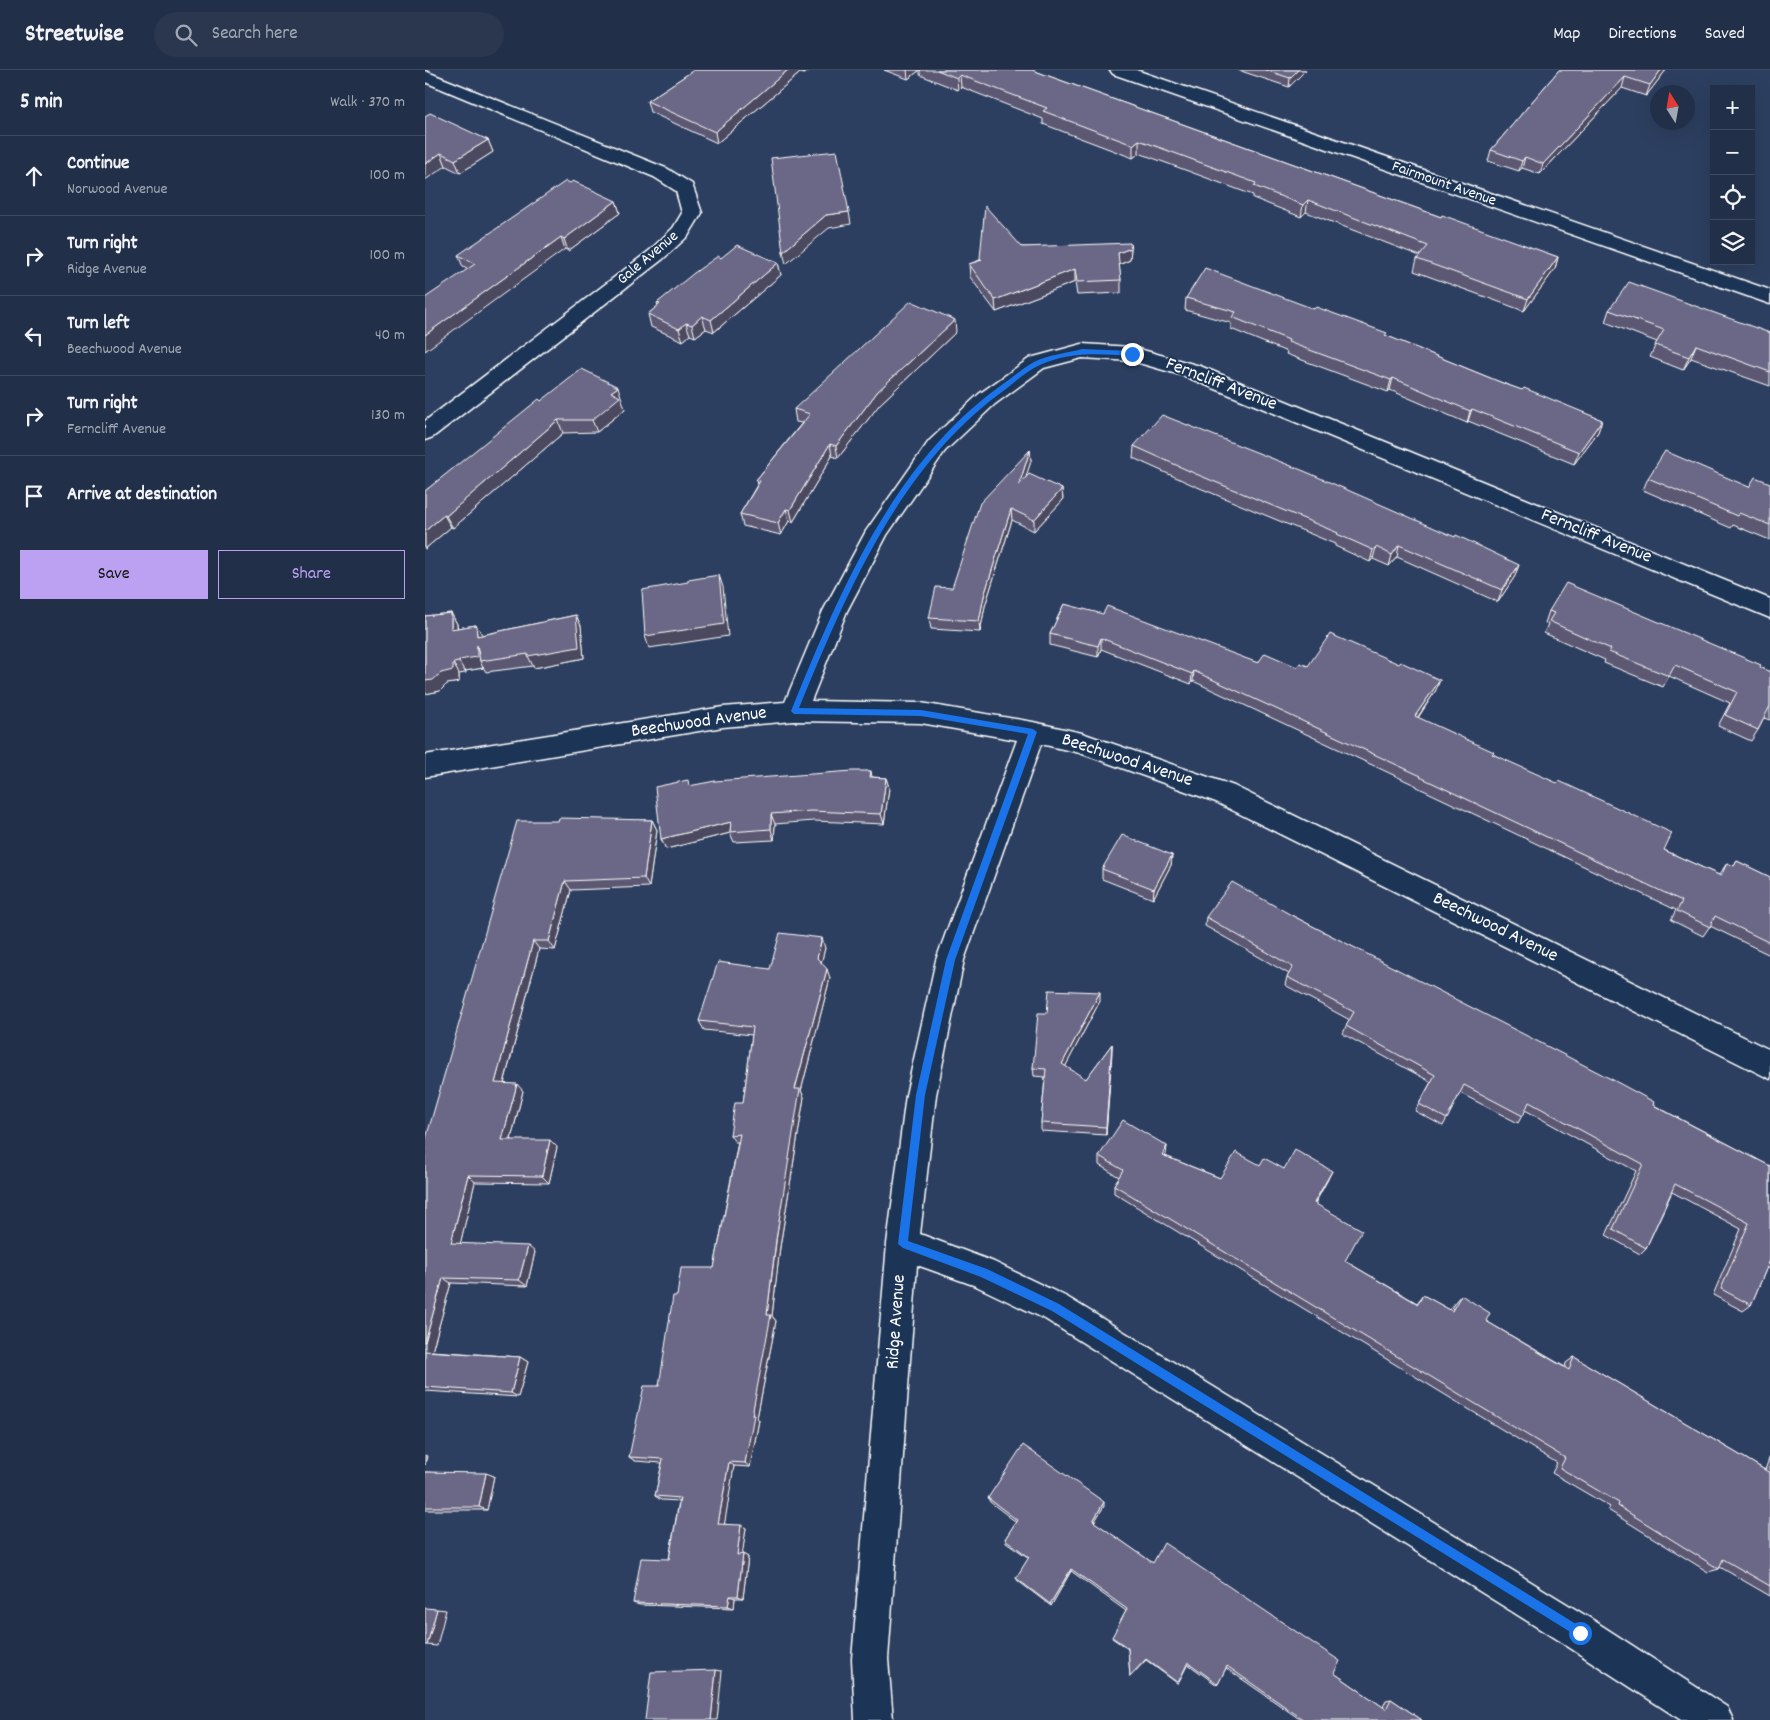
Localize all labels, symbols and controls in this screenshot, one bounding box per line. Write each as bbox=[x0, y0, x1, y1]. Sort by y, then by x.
search box bbox=[154, 12, 504, 57]
text: Streetwise bbox=[25, 18, 124, 52]
icon: search bbox=[172, 21, 200, 49]
text: Search here bbox=[212, 21, 298, 48]
text: Map bbox=[1553, 22, 1580, 47]
text: Directions bbox=[1608, 22, 1677, 47]
text: Saved bbox=[1705, 22, 1745, 47]
north arrow bbox=[1650, 85, 1695, 130]
map controls bbox=[1710, 85, 1755, 265]
button: + bbox=[1710, 85, 1755, 130]
text: 5 min bbox=[20, 88, 63, 118]
text: Walk · 370 m bbox=[330, 91, 405, 114]
button: − bbox=[1710, 130, 1755, 175]
text: Continue bbox=[67, 151, 129, 178]
street label: Fairmount Avenue bbox=[1389, 155, 1499, 213]
icon: ahead bbox=[20, 162, 48, 190]
text: 100 m bbox=[369, 164, 405, 187]
button: locate bbox=[1710, 175, 1755, 220]
text: Norwood Avenue bbox=[67, 178, 167, 201]
button: layers bbox=[1710, 220, 1755, 265]
street label: Gale Avenue bbox=[612, 225, 684, 291]
text: Turn right bbox=[67, 231, 138, 258]
icon: right bbox=[20, 242, 48, 270]
text: 100 m bbox=[369, 244, 405, 267]
text: Ridge Avenue bbox=[67, 258, 147, 281]
text: Turn left bbox=[67, 311, 130, 338]
icon: left bbox=[20, 322, 48, 350]
text: 40 m bbox=[375, 324, 405, 347]
text: Beechwood Avenue bbox=[67, 338, 182, 361]
route end bbox=[1121, 343, 1144, 366]
street label: Ferncliff Avenue bbox=[1161, 351, 1281, 419]
text: Turn right bbox=[67, 391, 138, 418]
icon: right bbox=[20, 402, 48, 430]
text: 130 m bbox=[371, 404, 405, 427]
text: Ferncliff Avenue bbox=[67, 418, 166, 441]
icon: arrive bbox=[20, 482, 48, 510]
text: Arrive at destination bbox=[67, 482, 217, 509]
street label: Ferncliff Avenue bbox=[1536, 502, 1656, 572]
button: Save bbox=[20, 550, 208, 599]
button: Share bbox=[218, 550, 405, 599]
street label: Beechwood Avenue bbox=[630, 700, 768, 746]
street label: Beechwood Avenue bbox=[1058, 727, 1196, 795]
street label: Beechwood Avenue bbox=[1428, 886, 1562, 970]
street label: Ridge Avenue bbox=[880, 1274, 914, 1370]
route start bbox=[1569, 1622, 1592, 1645]

